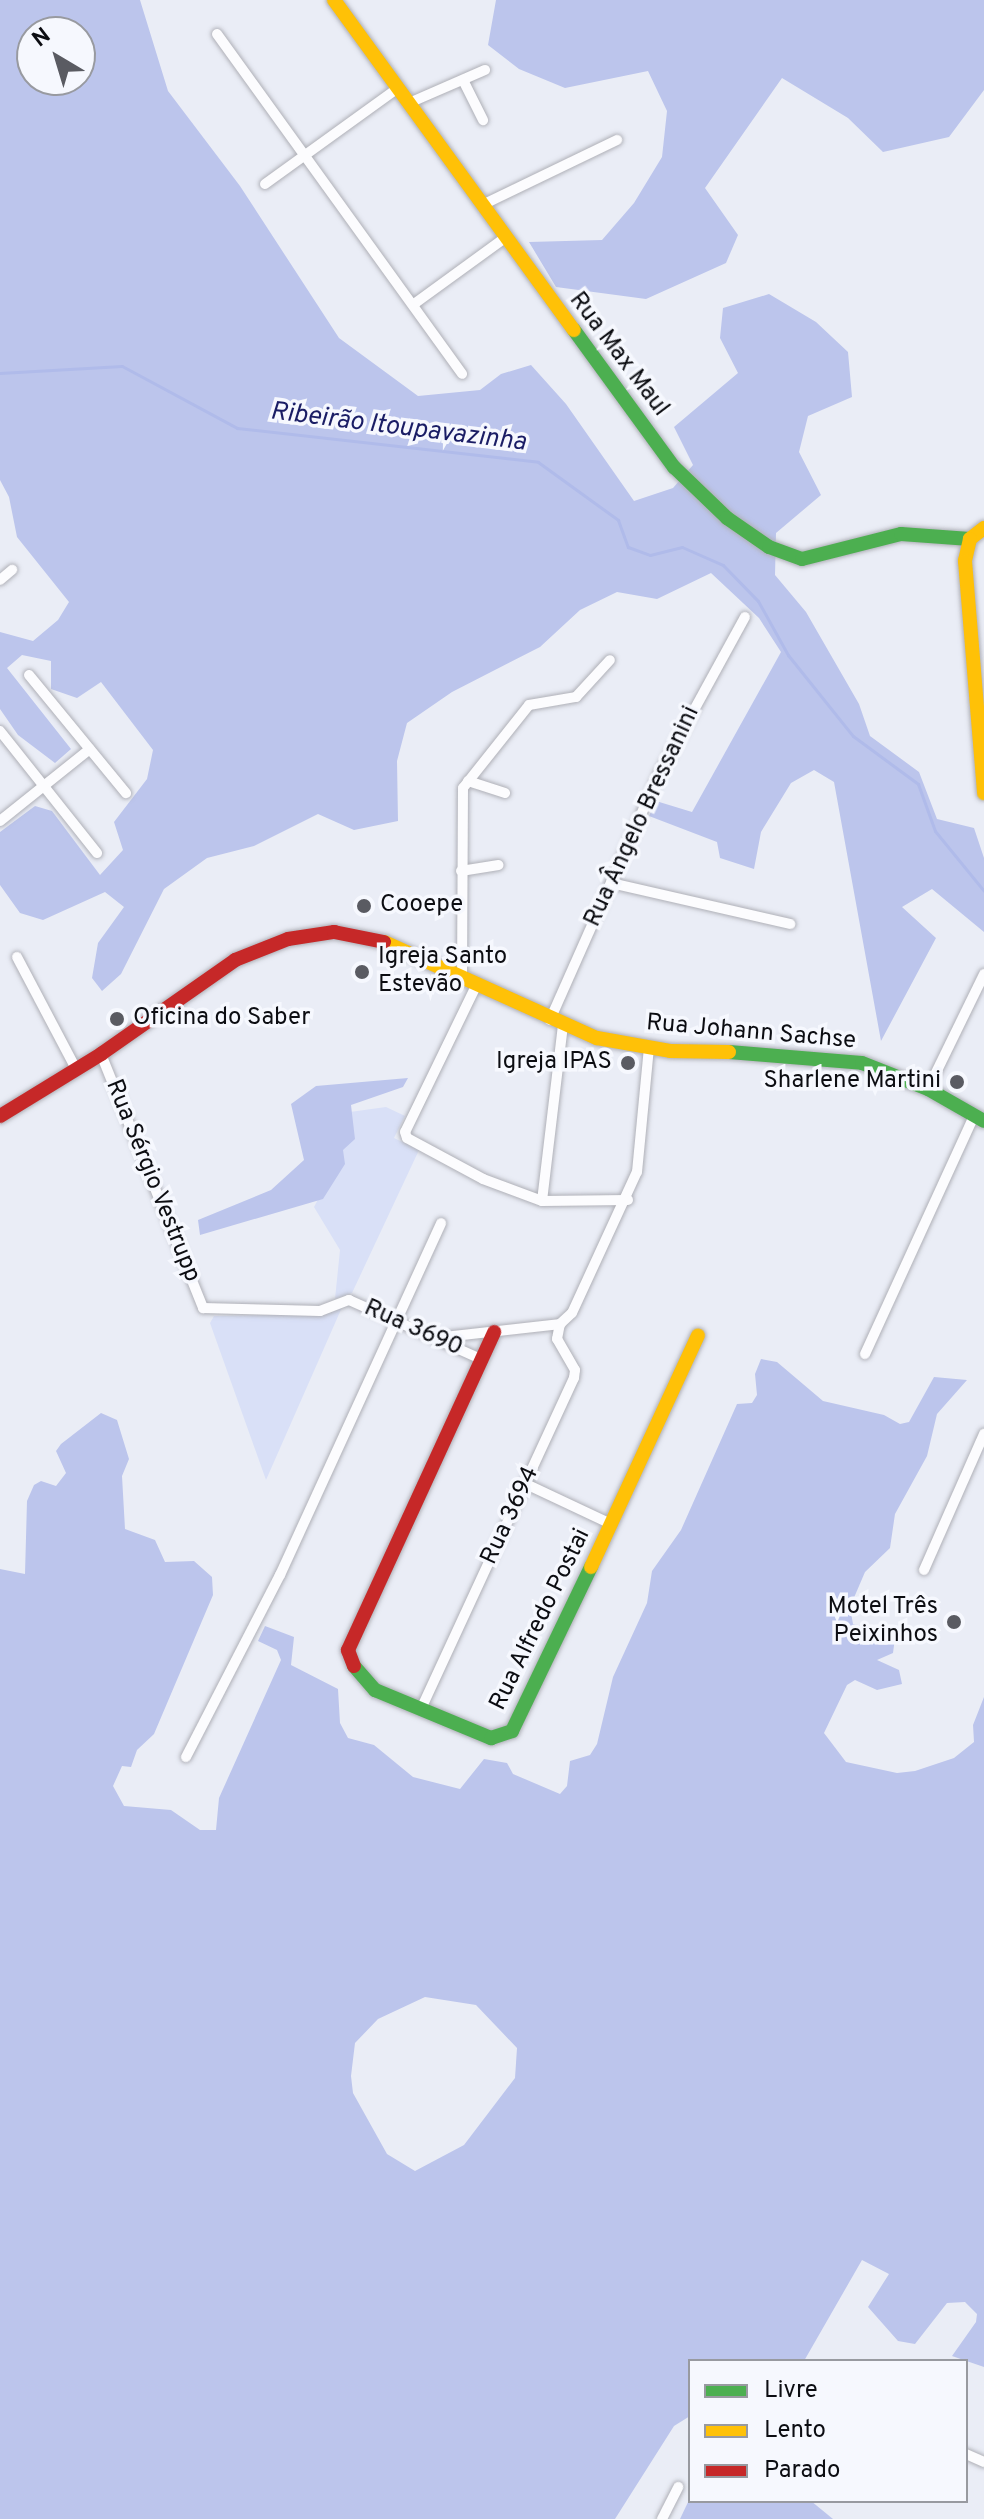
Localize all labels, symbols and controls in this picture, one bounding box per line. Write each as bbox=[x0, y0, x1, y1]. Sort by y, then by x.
north arrow bbox=[16, 16, 96, 96]
text: N bbox=[28, 23, 57, 54]
street label: Rua Max Maul bbox=[562, 287, 674, 423]
water label: Ribeirão Itoupavazinha bbox=[268, 397, 528, 459]
street label: Rua Ângelo Bressanini bbox=[579, 702, 707, 932]
place label: Cooepe bbox=[380, 892, 463, 920]
marker: Cooepe bbox=[355, 897, 373, 915]
place label: Igreja Santo Estevão bbox=[378, 944, 507, 1000]
marker: Igreja Santo Estevão bbox=[353, 963, 371, 981]
place label: Oficina do Saber bbox=[133, 1005, 310, 1033]
street label: Rua Johann Sachse bbox=[645, 1009, 857, 1057]
marker: Oficina do Saber bbox=[108, 1010, 126, 1028]
place label: Igreja IPAS bbox=[496, 1049, 612, 1077]
marker: Igreja IPAS bbox=[619, 1054, 637, 1072]
place label: Sharlene Martini bbox=[763, 1068, 941, 1096]
marker: Sharlene Martini bbox=[948, 1073, 966, 1091]
street label: Rua Sérgio Vestrupp bbox=[98, 1075, 206, 1287]
street label: Rua 3690 bbox=[359, 1294, 467, 1364]
street label: Rua 3694 bbox=[476, 1462, 546, 1570]
street label: Rua Alfredo Postai bbox=[484, 1524, 598, 1716]
place label: Motel Três Peixinhos bbox=[826, 1594, 938, 1650]
marker: Motel Três Peixinhos bbox=[945, 1613, 963, 1631]
legend bbox=[688, 2359, 968, 2503]
text: Livre bbox=[764, 2376, 818, 2406]
text: Lento bbox=[764, 2416, 826, 2446]
text: Parado bbox=[764, 2456, 840, 2486]

